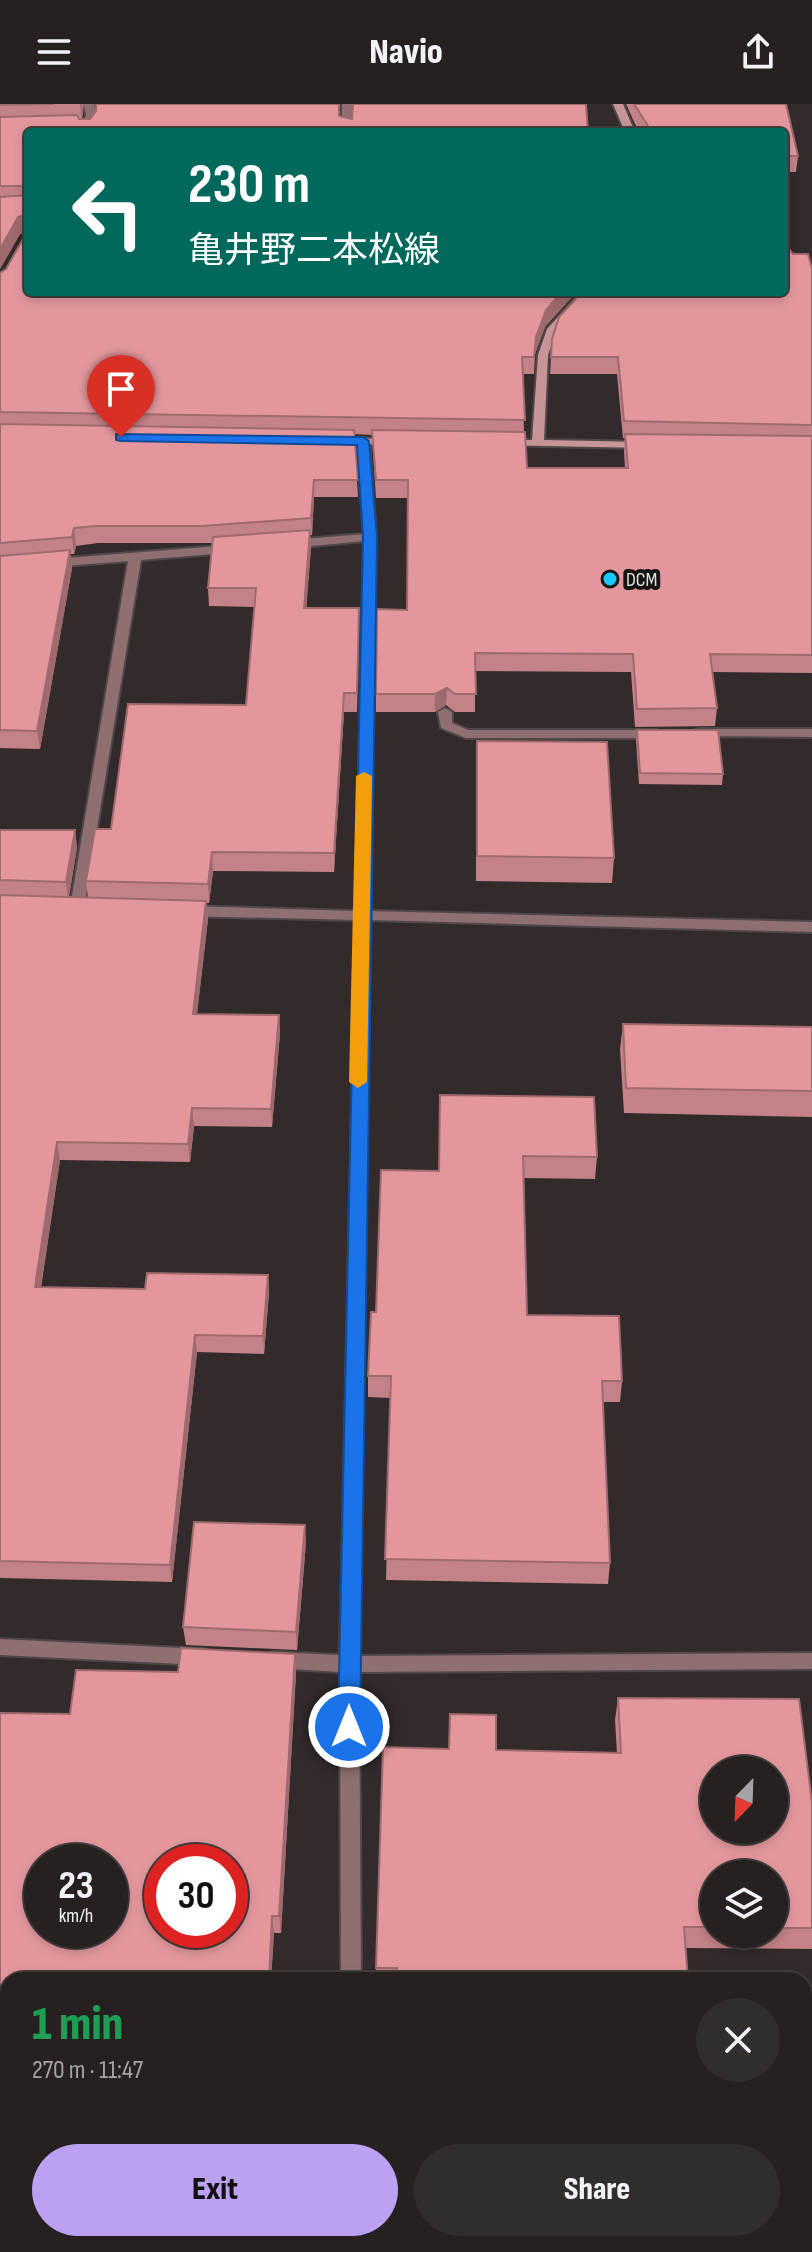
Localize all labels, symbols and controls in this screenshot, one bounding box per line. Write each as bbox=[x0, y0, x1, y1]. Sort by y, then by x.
icon: menu bbox=[32, 30, 76, 74]
icon: share bbox=[736, 30, 780, 74]
text: Navio bbox=[369, 31, 443, 74]
text: 230 m bbox=[188, 152, 310, 219]
icon: left bbox=[56, 160, 160, 264]
text: 亀井野二本松線 bbox=[188, 230, 440, 273]
pin bbox=[87, 355, 155, 437]
icon: arrive bbox=[99, 367, 143, 411]
place label: DCM bbox=[626, 568, 657, 592]
marker: DCM bbox=[601, 570, 619, 588]
position arrow bbox=[307, 1685, 391, 1769]
north arrow bbox=[700, 1756, 788, 1844]
map controls bbox=[700, 1756, 788, 1948]
speed limit sign: 30 bbox=[144, 1844, 248, 1948]
button: layers bbox=[700, 1860, 788, 1948]
text: 23 bbox=[58, 1862, 94, 1910]
text: km/h bbox=[59, 1904, 93, 1928]
text: 1 min bbox=[32, 1996, 123, 2053]
button: close bbox=[696, 1998, 780, 2082]
text: 270 m · 11:47 bbox=[32, 2055, 143, 2086]
button: Exit bbox=[32, 2144, 398, 2236]
button: Share bbox=[414, 2144, 780, 2236]

